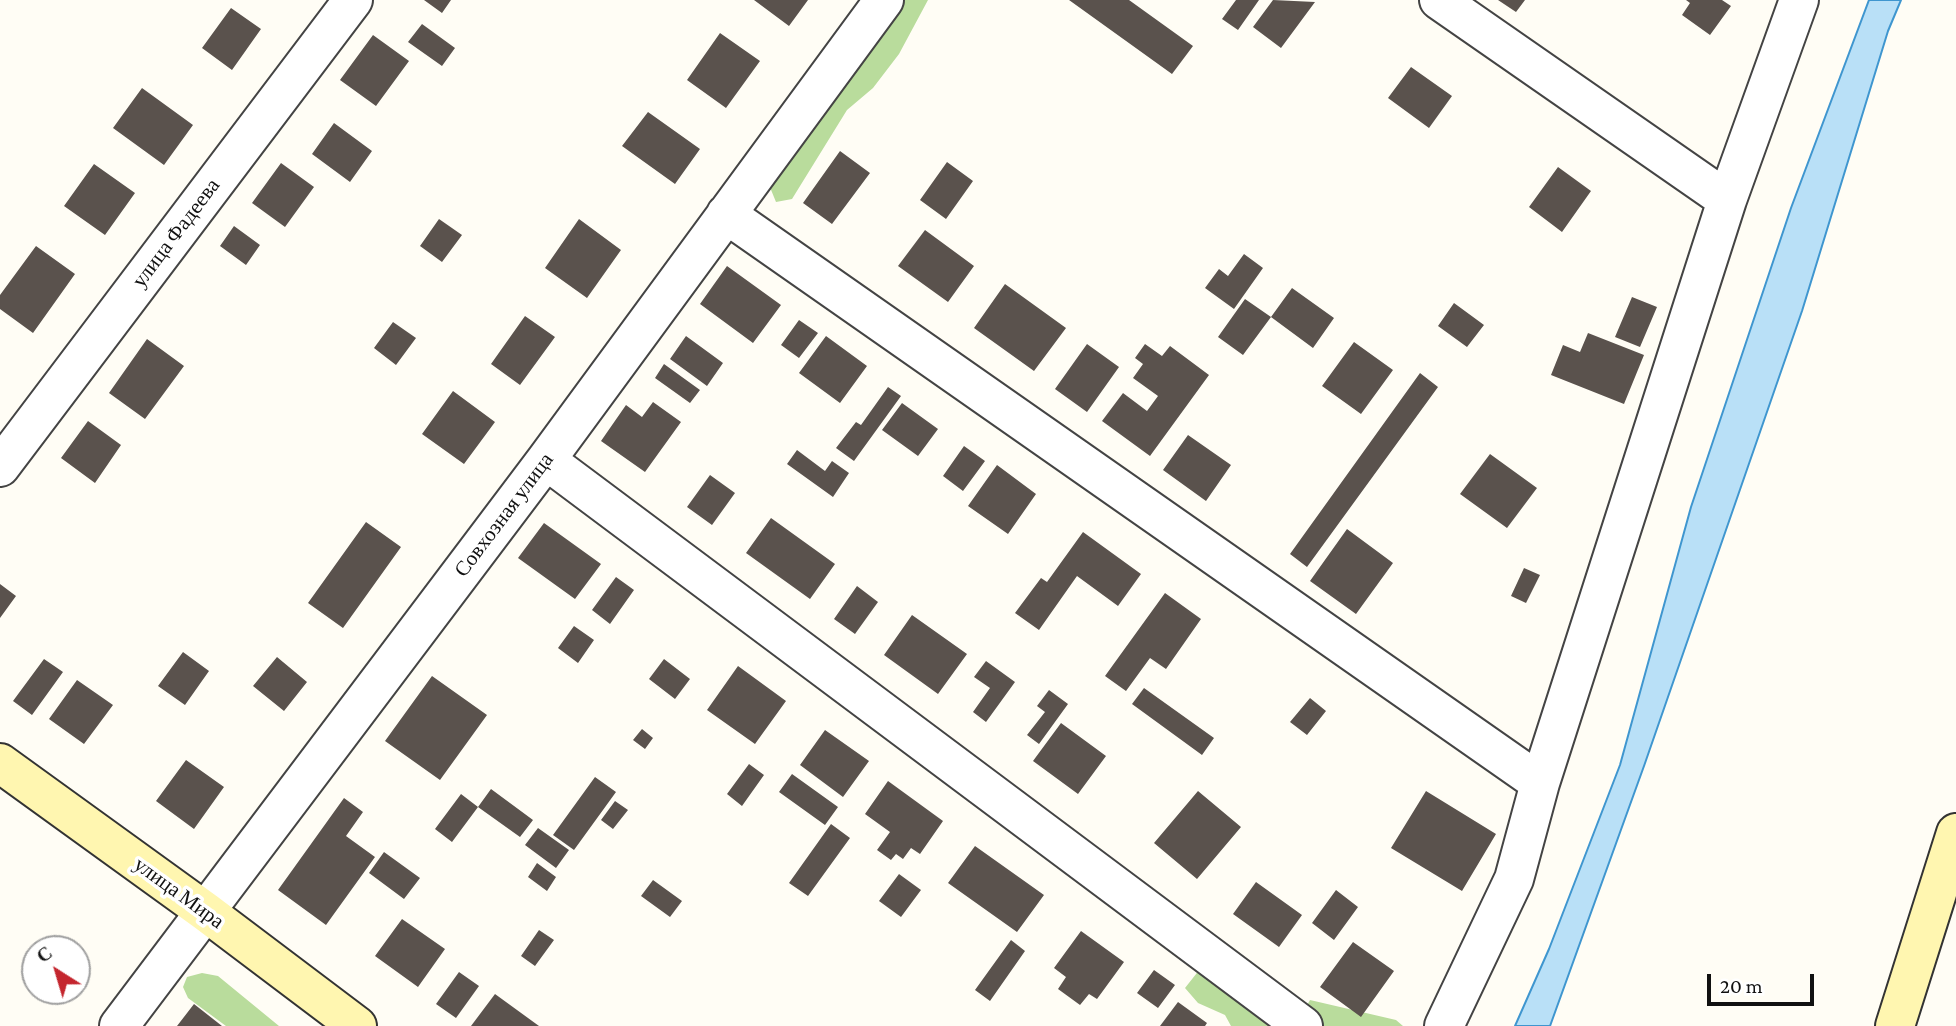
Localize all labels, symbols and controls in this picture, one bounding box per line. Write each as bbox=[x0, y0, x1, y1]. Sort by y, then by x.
street label: улица Фадеева bbox=[127, 174, 225, 292]
street label: Совхозная улица bbox=[449, 448, 559, 582]
street label: улица Мира bbox=[129, 852, 229, 934]
north arrow bbox=[21, 935, 91, 1005]
text: С bbox=[32, 942, 56, 967]
scale bar bbox=[1711, 960, 1818, 1004]
text: 20 m bbox=[1720, 974, 1763, 998]

